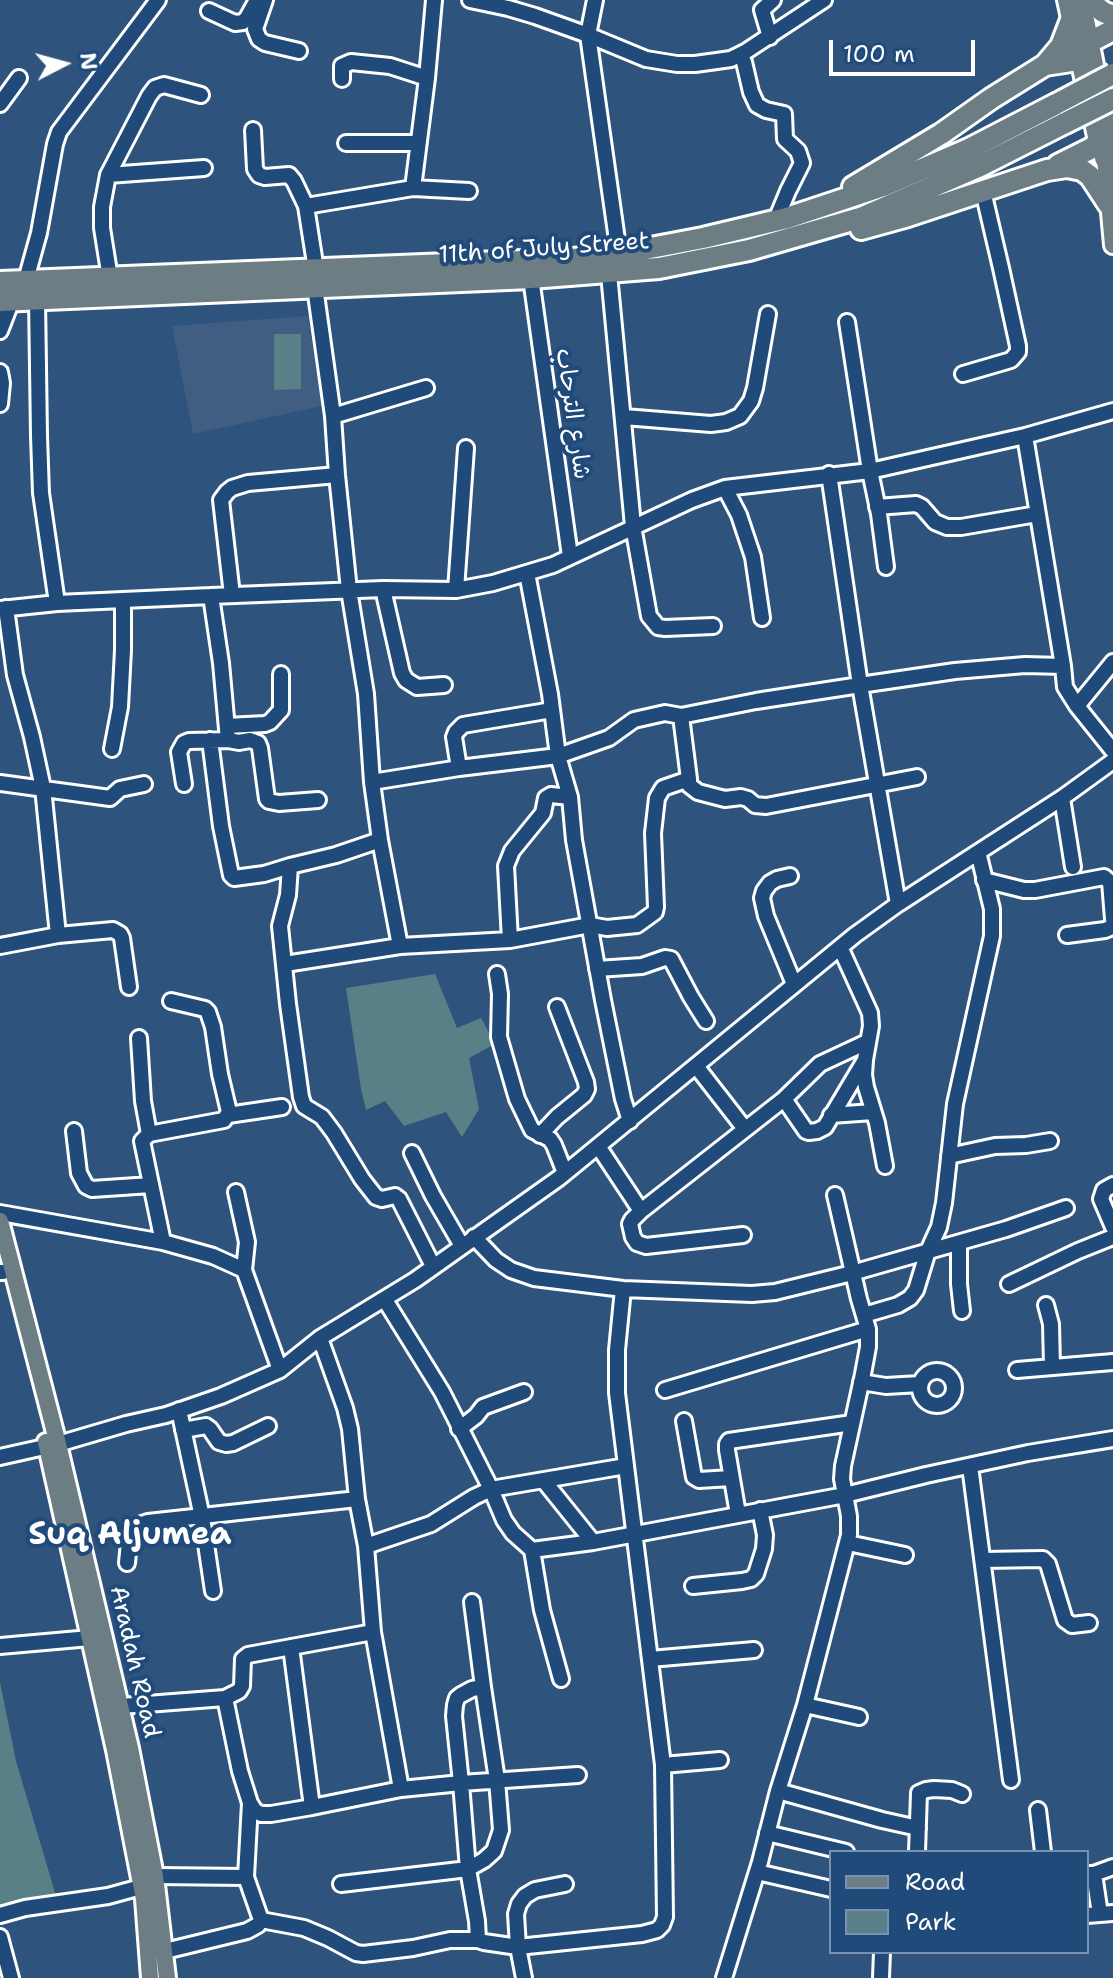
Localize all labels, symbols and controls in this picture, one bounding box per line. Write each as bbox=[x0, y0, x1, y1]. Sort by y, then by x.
north arrow bbox=[24, 24, 104, 104]
scale bar bbox=[833, 24, 979, 74]
text: 100 m bbox=[843, 38, 915, 70]
text: N bbox=[73, 51, 104, 72]
street label: 11th of July Street bbox=[438, 227, 650, 271]
street label: شارع الترحاب bbox=[549, 347, 595, 481]
district label: Suq Aljumea bbox=[28, 1517, 232, 1555]
street label: Aradah Road bbox=[103, 1583, 165, 1741]
legend bbox=[829, 1850, 1089, 1954]
text: Road bbox=[905, 1866, 965, 1898]
text: Park bbox=[905, 1906, 957, 1938]

